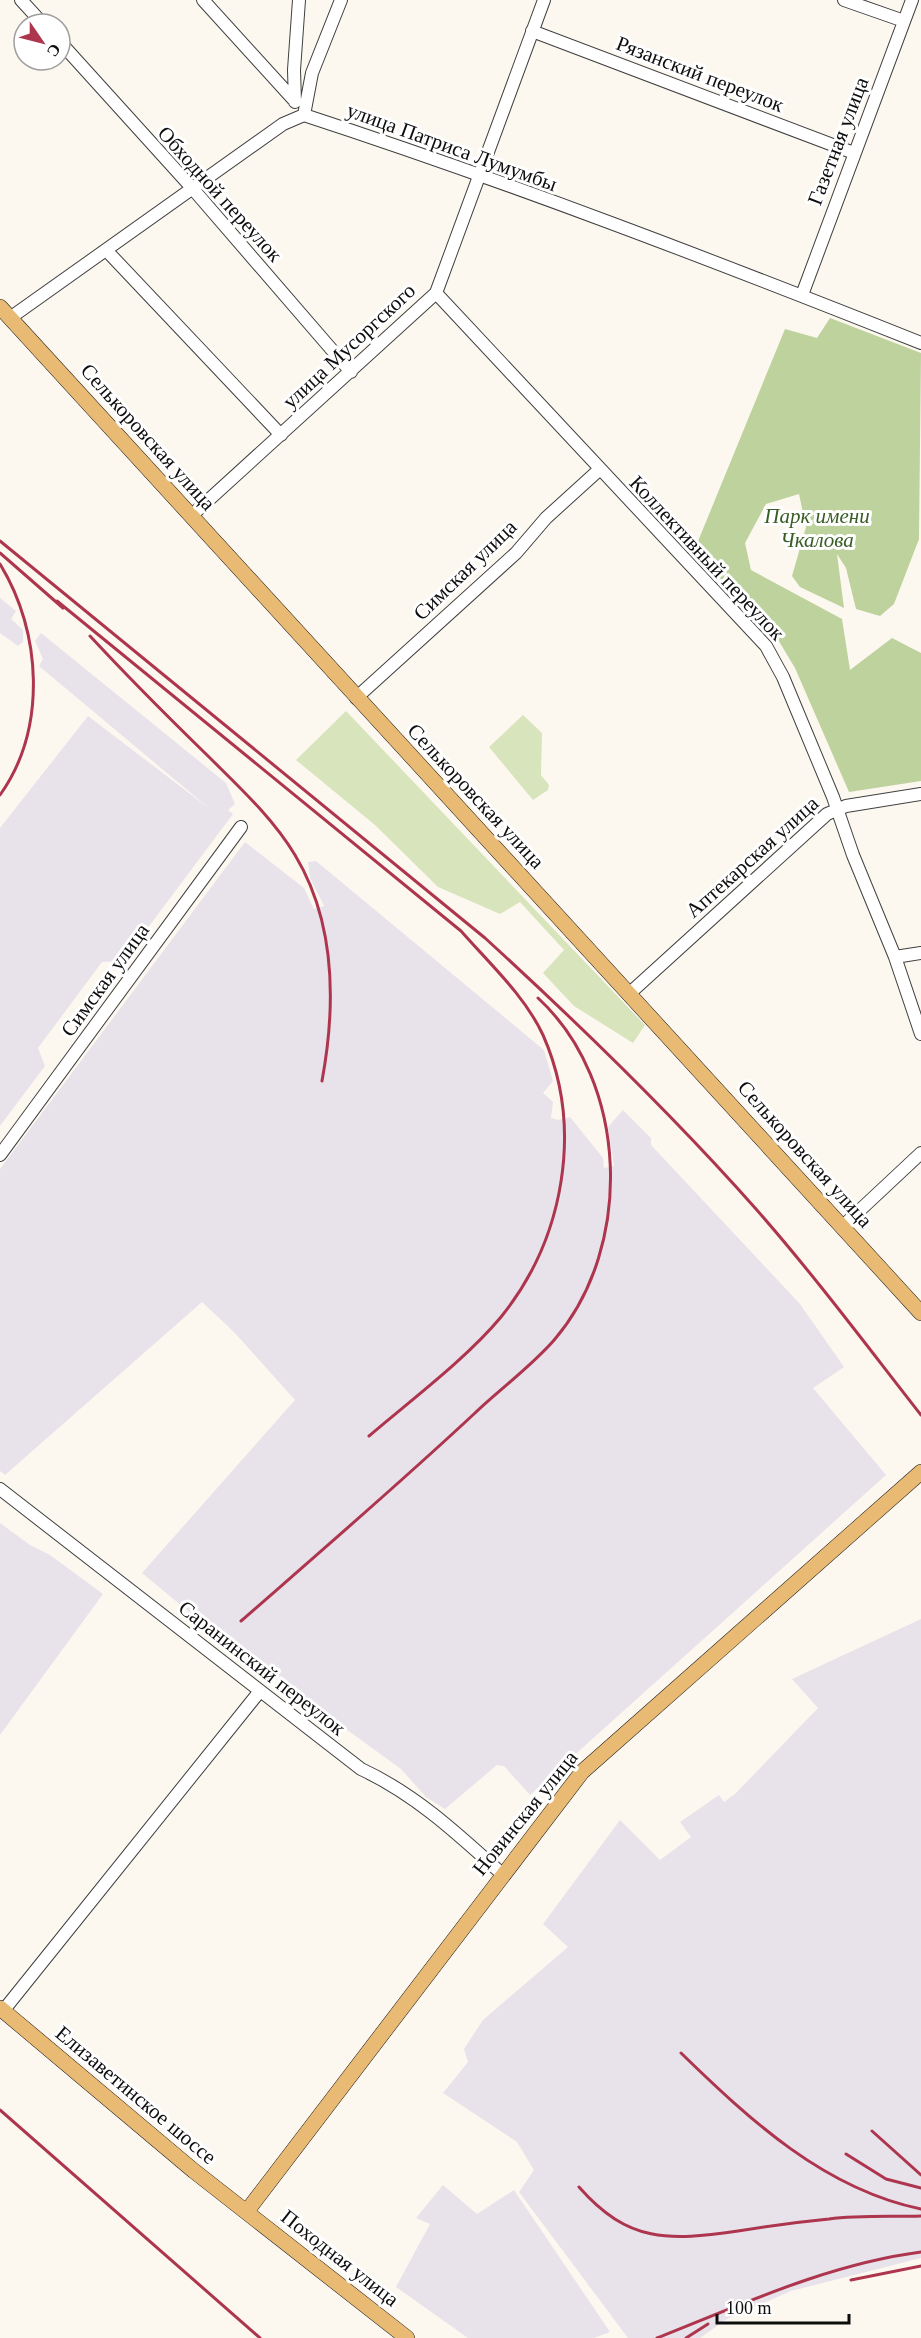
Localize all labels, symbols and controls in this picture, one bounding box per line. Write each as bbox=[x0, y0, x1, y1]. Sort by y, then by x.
north arrow bbox=[12, 12, 72, 72]
street label: Рязанский переулок bbox=[613, 31, 788, 117]
text: С bbox=[44, 41, 64, 60]
street label: Газетная улица bbox=[803, 73, 874, 208]
street label: улица Патриса Лумумбы bbox=[344, 98, 560, 196]
street label: Обходной переулок bbox=[153, 121, 288, 267]
street label: улица Мусоргского bbox=[278, 278, 420, 414]
street label: Селькоровская улица bbox=[76, 359, 221, 516]
street label: Коллективный переулок bbox=[625, 471, 790, 646]
park label: Парк имени Чкалова bbox=[763, 504, 870, 552]
street label: Симская улица bbox=[409, 514, 522, 625]
street label: Селькоровская улица bbox=[403, 719, 550, 874]
street label: Аптекарская улица bbox=[681, 791, 824, 923]
street label: Симская улица bbox=[56, 918, 154, 1041]
street label: Селькоровская улица bbox=[733, 1076, 878, 1233]
street label: Саранинский переулок bbox=[174, 1596, 351, 1741]
street label: Новинская улица bbox=[467, 1745, 583, 1880]
street label: Елизаветинское шоссе bbox=[51, 2021, 221, 2169]
street label: Походная улица bbox=[276, 2205, 404, 2312]
scale bar bbox=[717, 2287, 849, 2325]
text: 100 m bbox=[726, 2298, 772, 2318]

